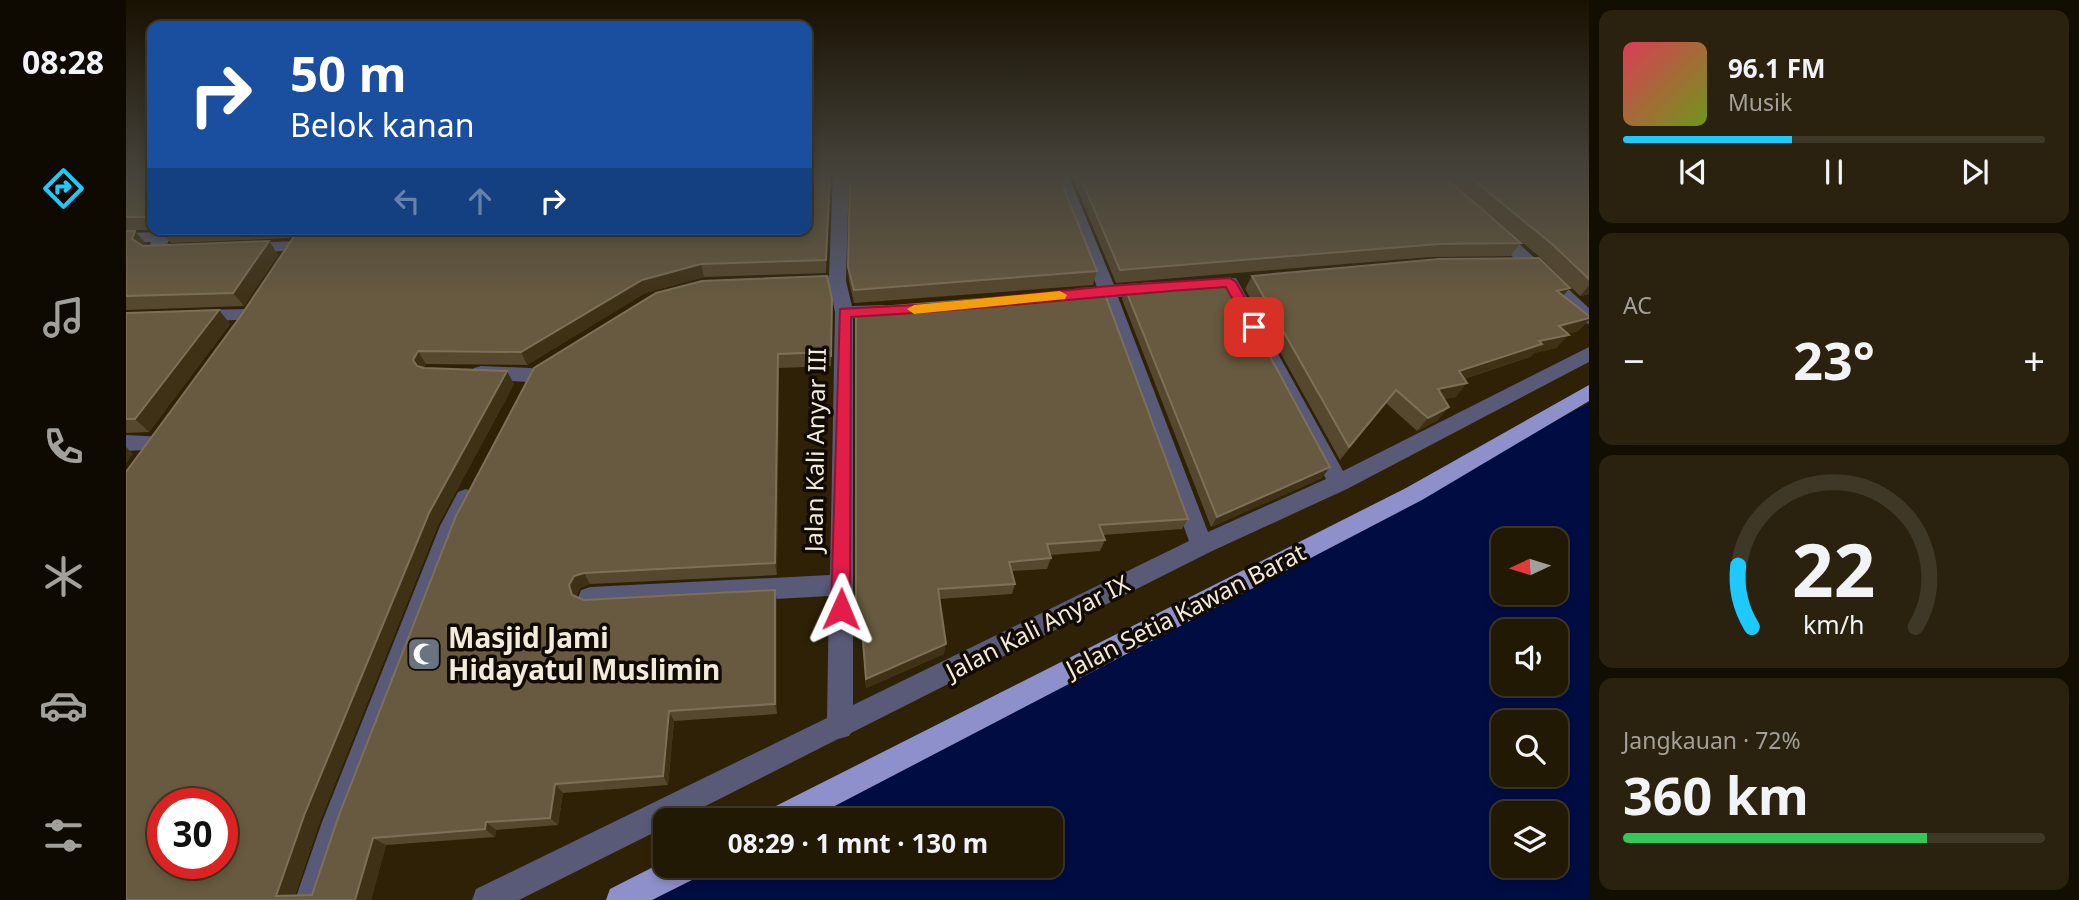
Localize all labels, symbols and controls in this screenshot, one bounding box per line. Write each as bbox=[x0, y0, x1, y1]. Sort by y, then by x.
text: 08:28 bbox=[22, 40, 104, 83]
text: 50 m bbox=[290, 40, 407, 106]
icon: right bbox=[175, 49, 266, 140]
text: 96.1 FM bbox=[1728, 50, 1825, 86]
text: Musik bbox=[1728, 86, 1792, 118]
text: Belok kanan bbox=[290, 103, 474, 146]
icon: previous bbox=[1674, 153, 1712, 191]
icon: pause bbox=[1815, 153, 1853, 191]
icon: next bbox=[1956, 153, 1994, 191]
icon: directions bbox=[39, 164, 88, 213]
icon: left bbox=[388, 182, 426, 220]
icon: ahead bbox=[461, 182, 499, 220]
icon: right bbox=[534, 182, 572, 220]
text: AC bbox=[1623, 289, 1652, 321]
icon: music bbox=[39, 293, 88, 342]
pin bbox=[1224, 297, 1284, 357]
icon: arrive bbox=[1235, 308, 1273, 346]
text: 23° bbox=[1793, 324, 1875, 395]
text: − bbox=[1623, 334, 1645, 386]
text: + bbox=[2023, 334, 2045, 386]
street label: Jalan Kali Anyar III bbox=[796, 348, 833, 554]
icon: phone bbox=[39, 422, 88, 471]
text: 22 bbox=[1792, 520, 1876, 619]
north arrow bbox=[1491, 528, 1568, 606]
map controls bbox=[1491, 528, 1568, 878]
street label: Jalan Setia Kawan Barat bbox=[1058, 535, 1311, 685]
icon: climate bbox=[39, 552, 88, 601]
street label: Jalan Kali Anyar IX bbox=[938, 566, 1135, 688]
position arrow bbox=[804, 572, 878, 646]
text: km/h bbox=[1803, 607, 1865, 641]
place label: Masjid Jami Hidayatul Muslimin bbox=[448, 618, 720, 688]
button: sound bbox=[1491, 619, 1568, 696]
mosque icon: Masjid Jami Hidayatul Muslimin bbox=[405, 635, 443, 673]
icon: car bbox=[39, 681, 88, 730]
button: search bbox=[1491, 710, 1568, 787]
text: Jangkauan · 72% bbox=[1623, 724, 1801, 756]
text: 360 km bbox=[1623, 759, 1809, 830]
speed limit sign: 30 bbox=[147, 788, 238, 879]
button: layers bbox=[1491, 801, 1568, 878]
icon: filters bbox=[39, 811, 88, 860]
text: 08:29 · 1 mnt · 130 m bbox=[728, 825, 988, 861]

